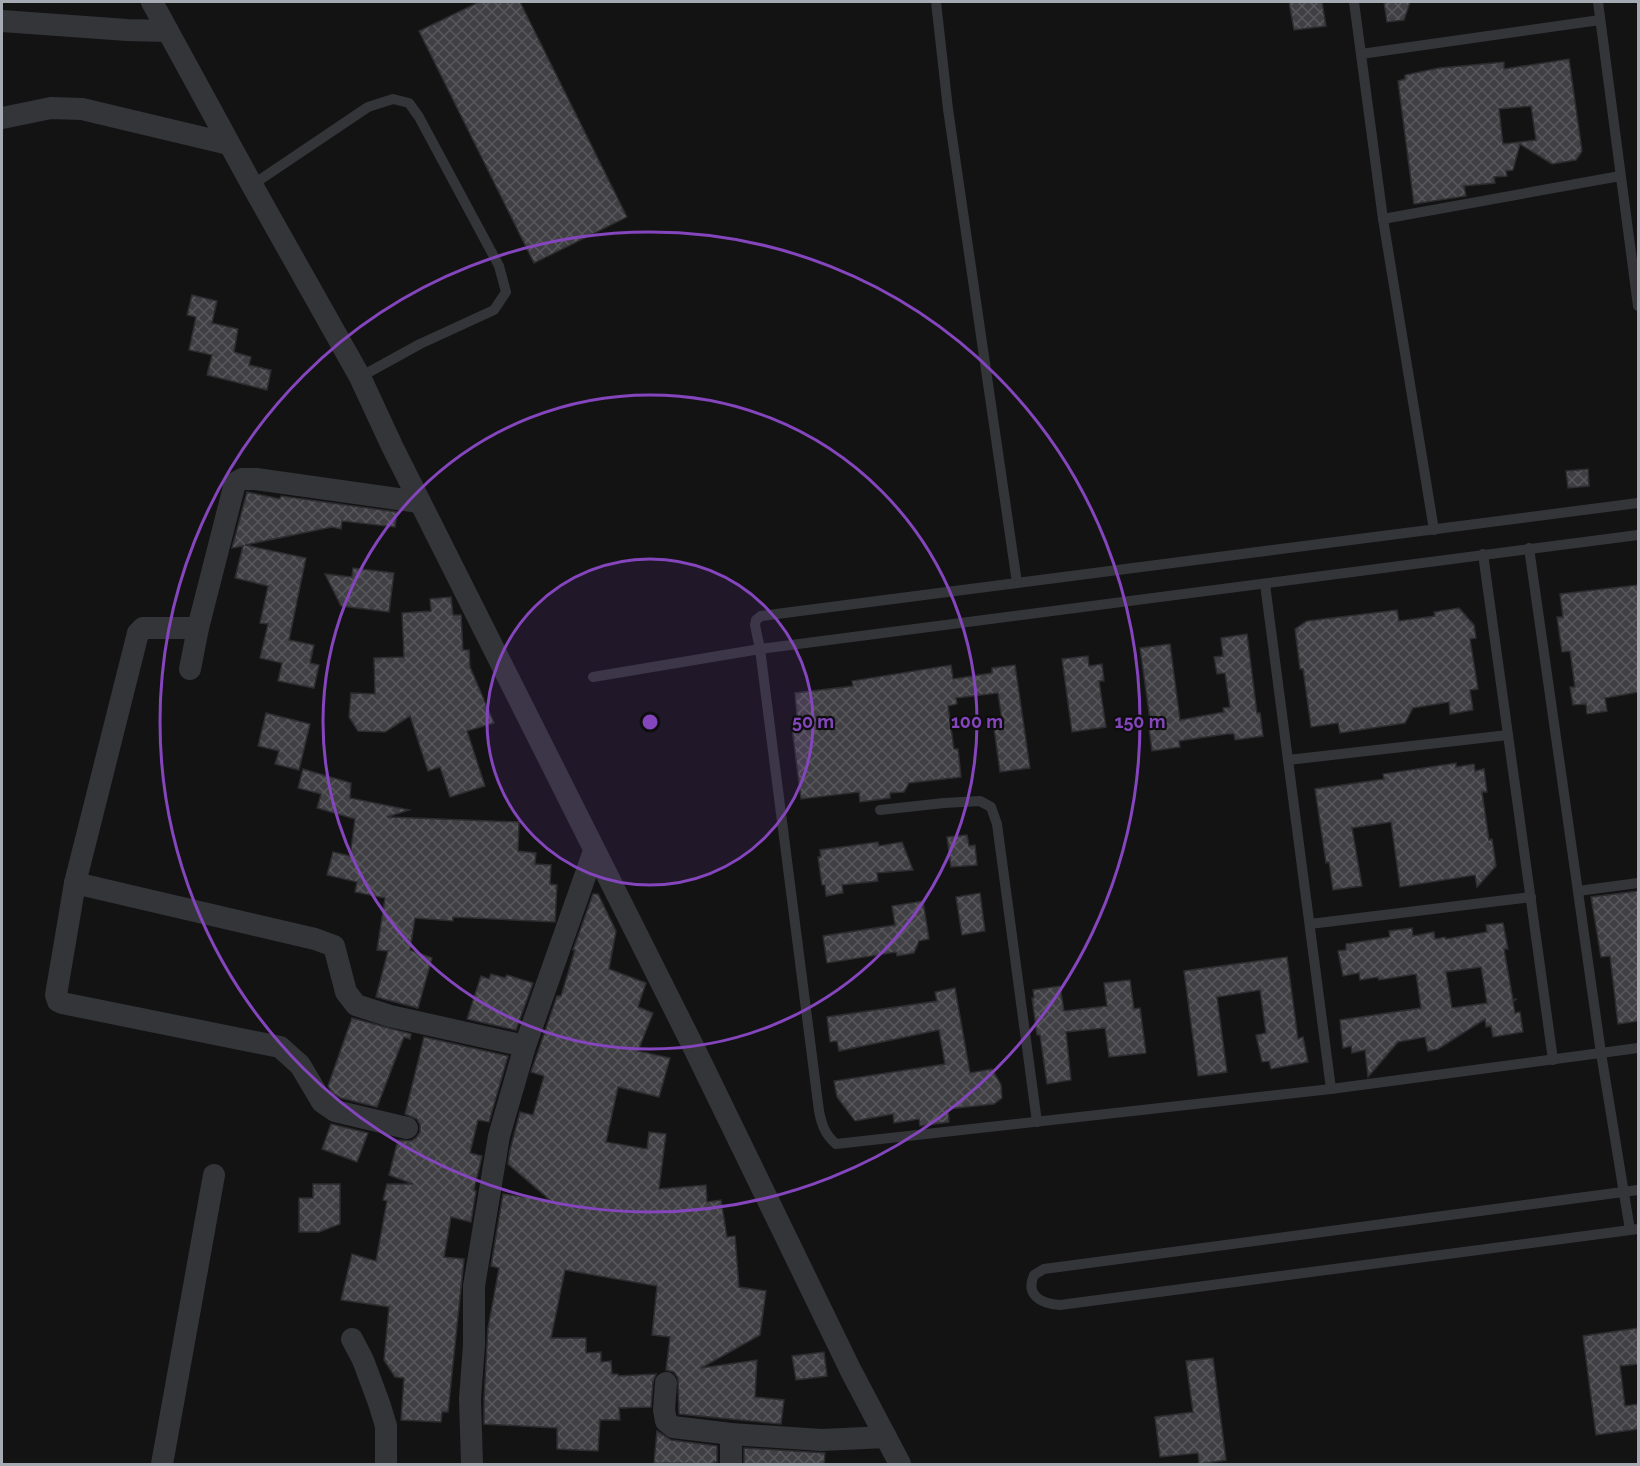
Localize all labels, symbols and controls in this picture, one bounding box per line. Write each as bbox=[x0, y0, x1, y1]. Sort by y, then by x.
text: 50 m bbox=[792, 711, 834, 732]
text: 100 m bbox=[951, 711, 1003, 732]
text: 150 m bbox=[1115, 711, 1166, 732]
centre of rings bbox=[640, 712, 660, 732]

